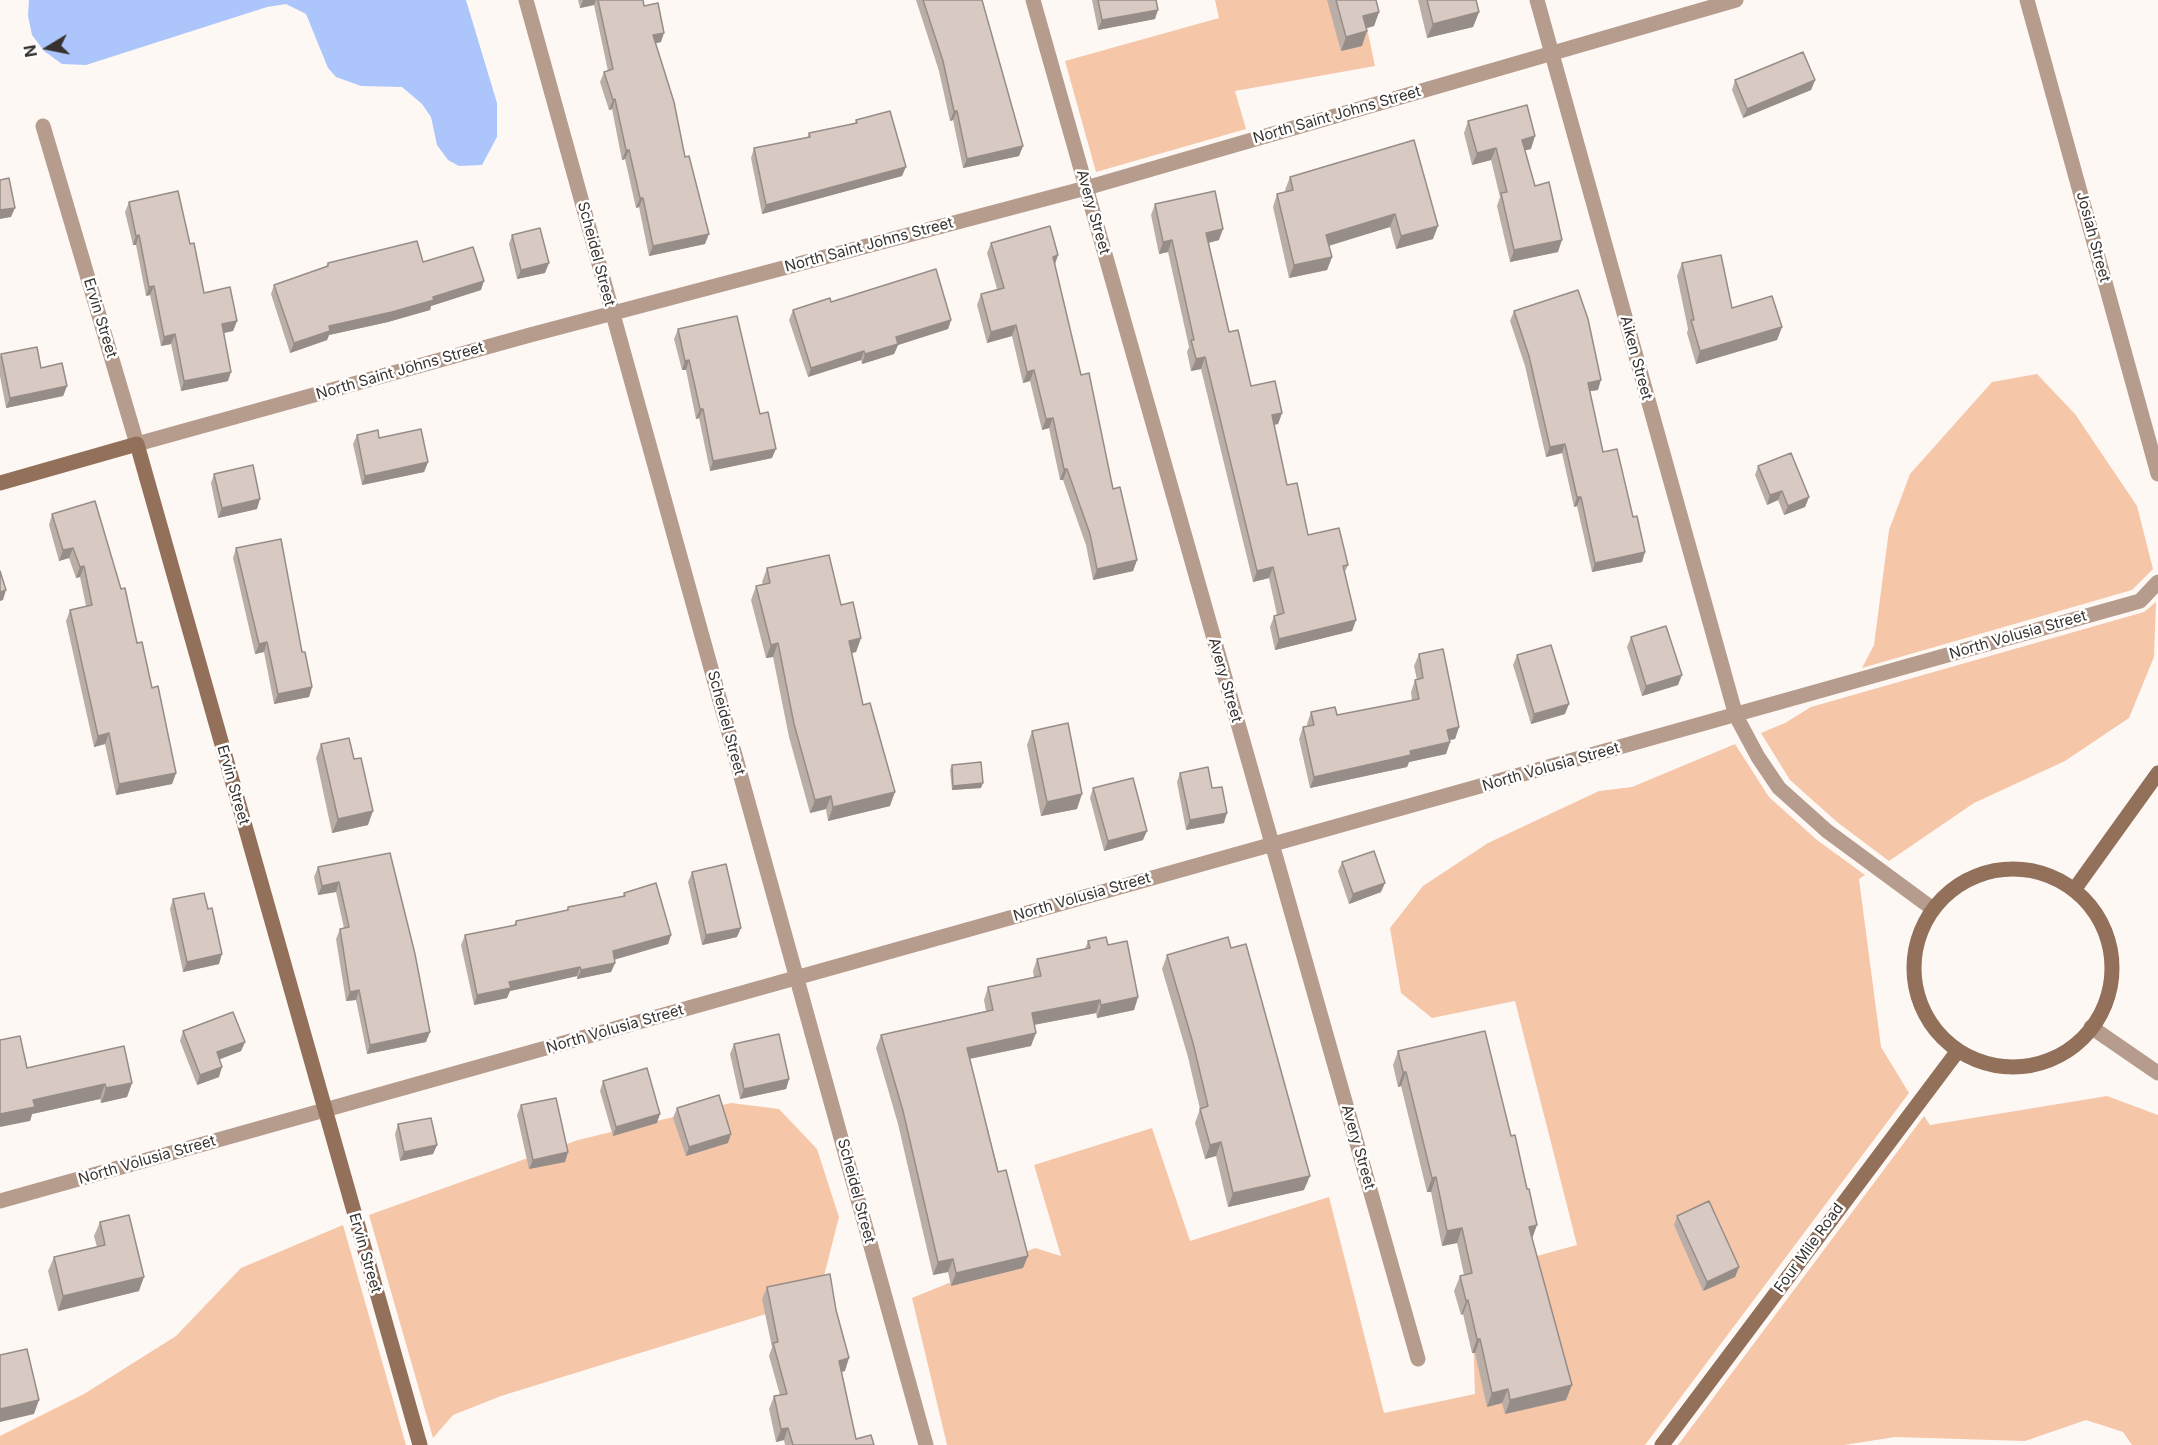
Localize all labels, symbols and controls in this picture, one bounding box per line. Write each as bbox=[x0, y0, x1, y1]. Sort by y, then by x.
north arrow bbox=[18, 18, 78, 78]
text: N bbox=[19, 43, 41, 59]
street label: North Saint Johns Street bbox=[1251, 82, 1423, 148]
street label: Avery Street bbox=[1072, 168, 1114, 256]
street label: Josiah Street bbox=[2072, 190, 2114, 284]
street label: Scheidel Street bbox=[573, 200, 619, 308]
street label: North Saint Johns Street bbox=[783, 214, 955, 276]
street label: Ervin Street bbox=[79, 276, 121, 360]
street label: Aiken Street bbox=[1616, 314, 1656, 402]
street label: North Saint Johns Street bbox=[314, 338, 486, 404]
street label: North Volusia Street bbox=[1947, 607, 2089, 663]
street label: Avery Street bbox=[1204, 636, 1246, 724]
street label: Scheidel Street bbox=[703, 669, 749, 777]
street label: North Volusia Street bbox=[1480, 739, 1622, 795]
street label: Ervin Street bbox=[213, 743, 253, 827]
street label: North Volusia Street bbox=[1011, 869, 1153, 925]
street label: North Volusia Street bbox=[544, 1001, 686, 1057]
street label: Avery Street bbox=[1337, 1103, 1379, 1191]
street label: North Volusia Street bbox=[76, 1132, 218, 1188]
street label: Scheidel Street bbox=[833, 1137, 879, 1245]
street label: Four Mile Road bbox=[1771, 1200, 1847, 1296]
street label: Ervin Street bbox=[345, 1211, 385, 1295]

